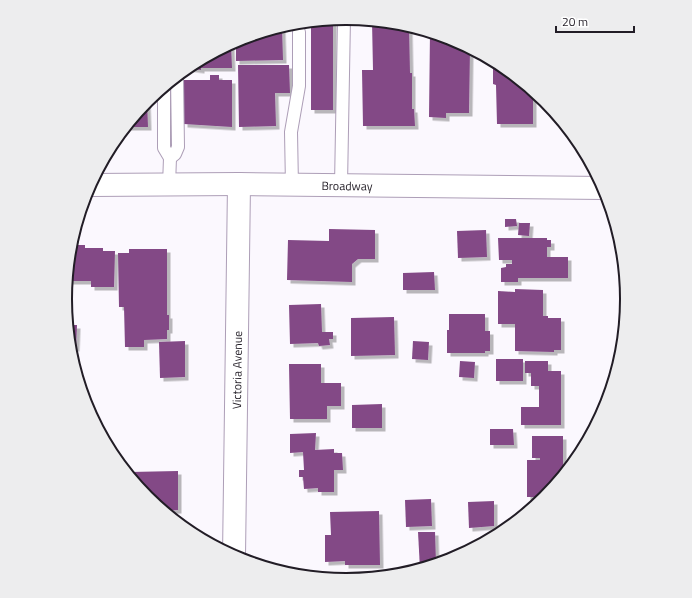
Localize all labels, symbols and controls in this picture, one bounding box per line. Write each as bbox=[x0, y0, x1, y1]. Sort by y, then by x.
scale bar bbox=[556, 8, 634, 34]
text: 20 m bbox=[562, 12, 588, 31]
street label: Broadway bbox=[321, 175, 373, 195]
street label: Victoria Avenue bbox=[226, 331, 247, 409]

